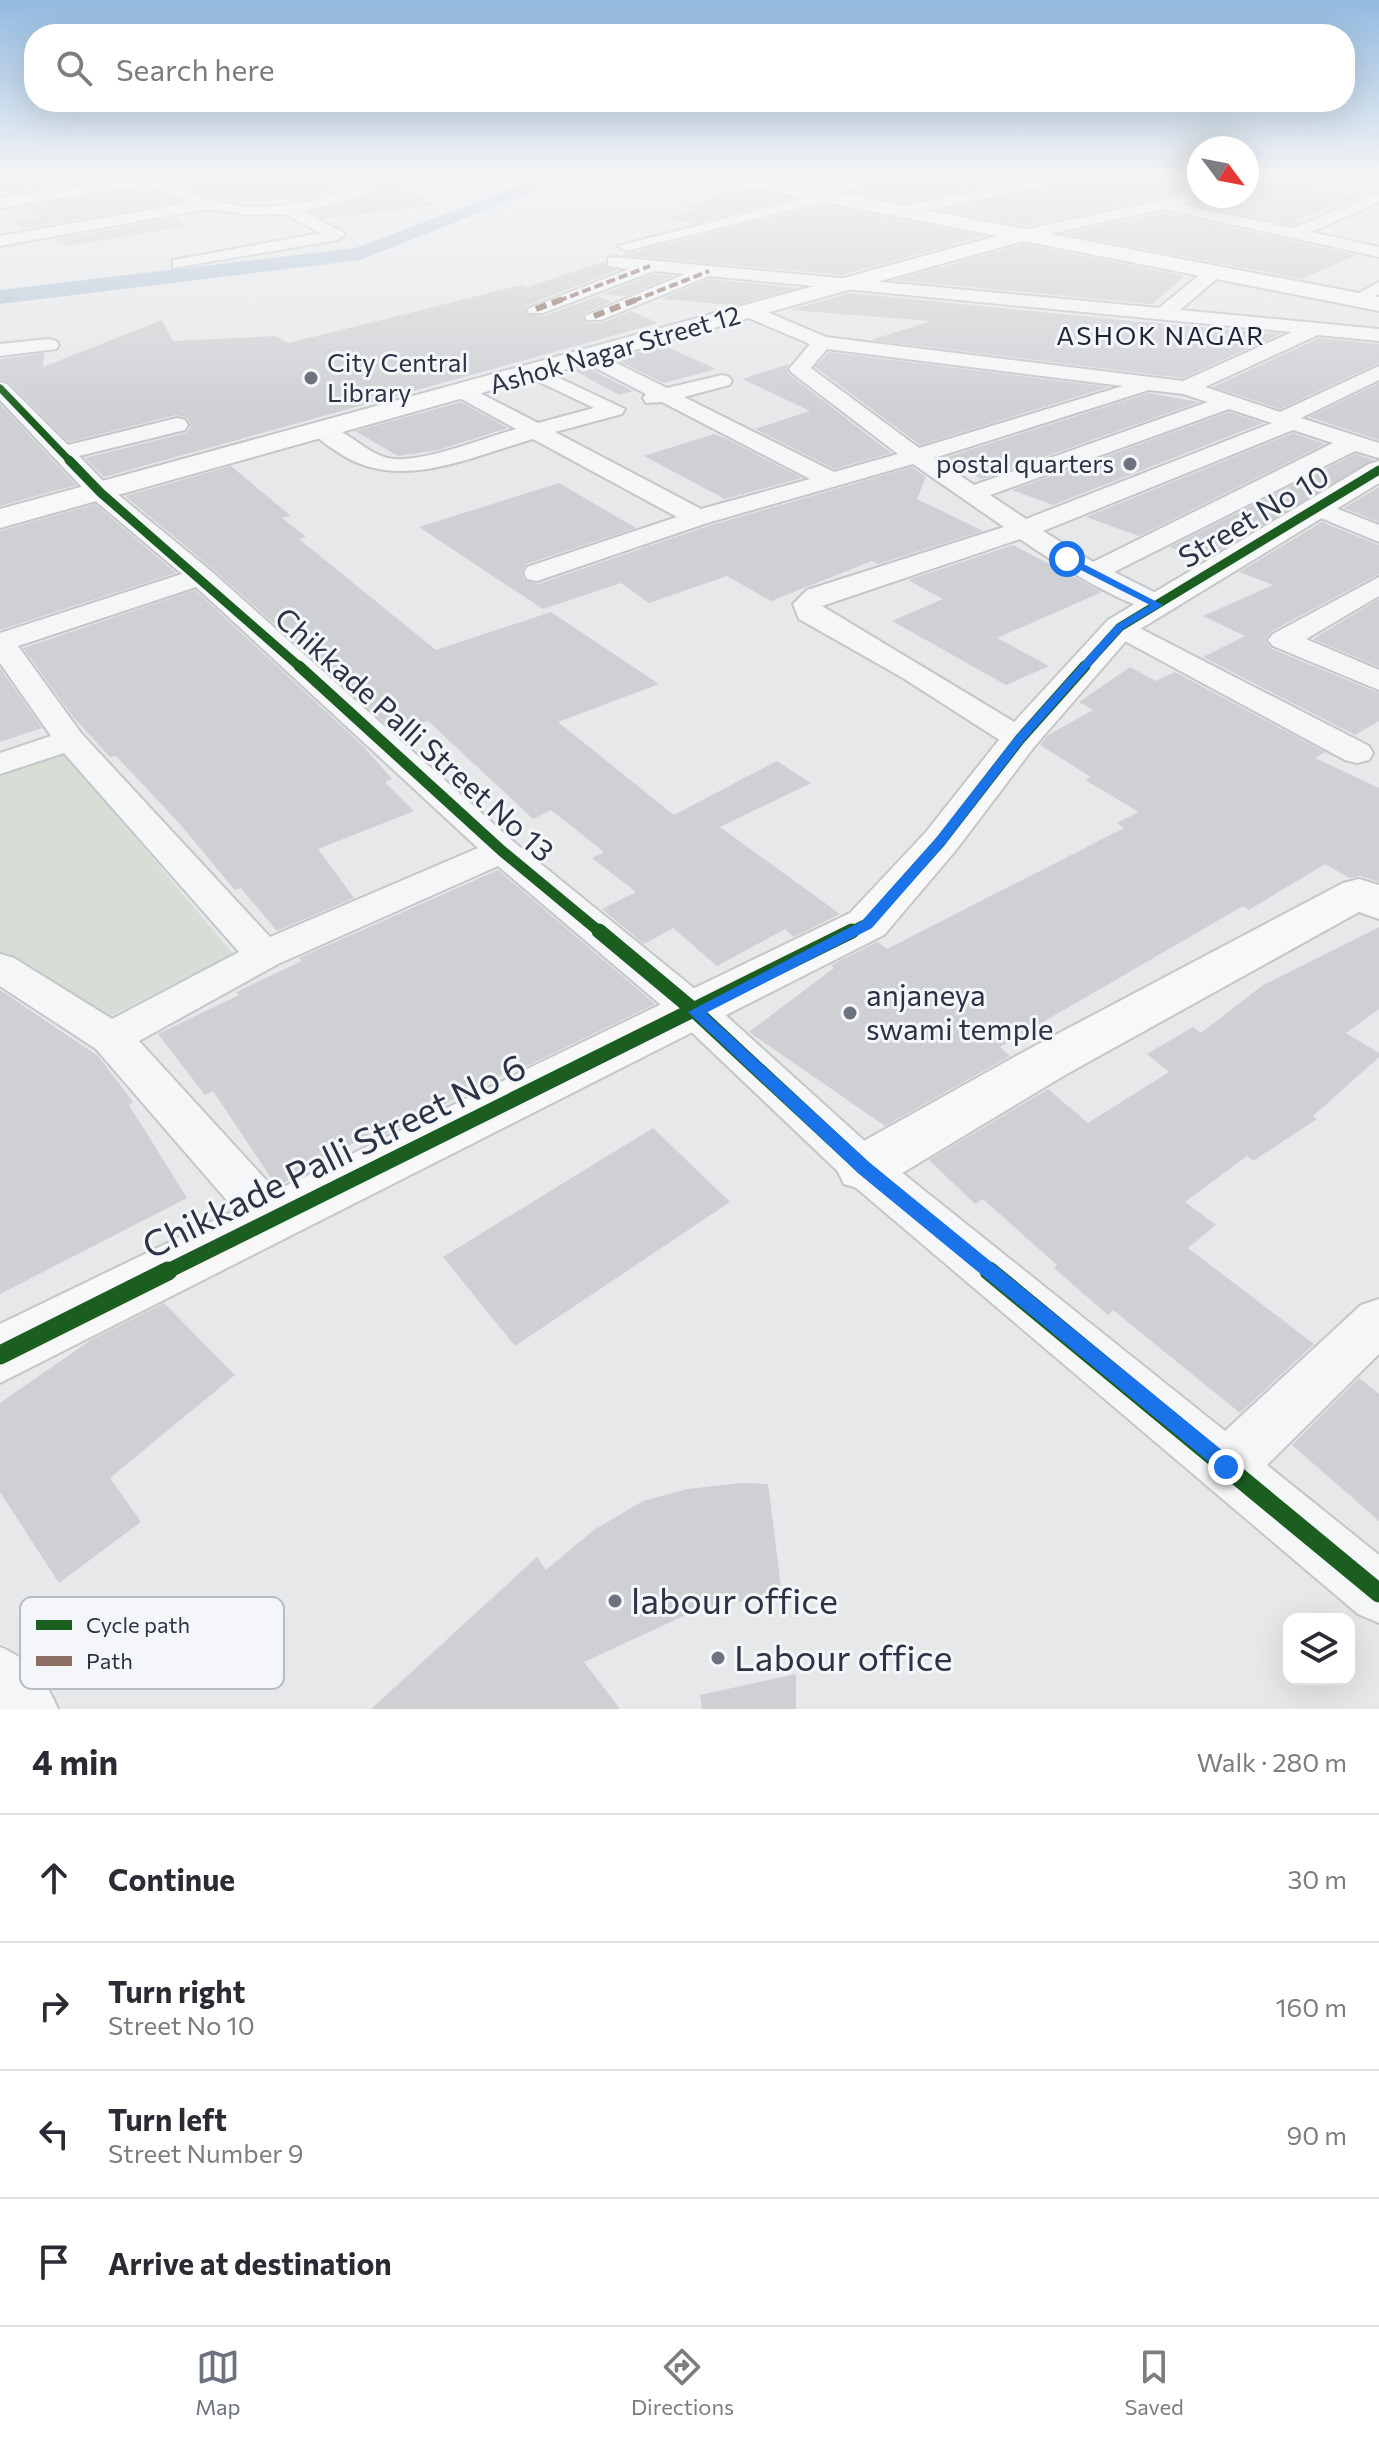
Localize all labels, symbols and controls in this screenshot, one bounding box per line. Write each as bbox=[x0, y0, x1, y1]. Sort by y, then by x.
search box bbox=[24, 24, 1355, 112]
icon: search bbox=[52, 46, 96, 90]
text: Search here bbox=[116, 50, 275, 87]
north arrow bbox=[1187, 136, 1259, 208]
street label: Ashok Nagar Street 12 bbox=[486, 298, 744, 399]
district label: ASHOK NAGAR bbox=[1056, 319, 1266, 350]
place label: City Central Library bbox=[327, 346, 468, 407]
marker: City Central Library bbox=[302, 369, 320, 387]
place label: postal quarters bbox=[936, 447, 1114, 478]
marker: postal quarters bbox=[1121, 455, 1139, 473]
street label: Street No 10 bbox=[1171, 455, 1335, 574]
route start bbox=[1049, 541, 1085, 577]
street label: Chikkade Palli Street No 13 bbox=[269, 598, 563, 868]
place label: anjaneya swami temple bbox=[866, 975, 1054, 1046]
marker: anjaneya swami temple bbox=[841, 1004, 859, 1022]
street label: Chikkade Palli Street No 6 bbox=[134, 1042, 532, 1266]
route end bbox=[1208, 1449, 1244, 1485]
place label: labour office bbox=[631, 1577, 838, 1621]
marker: labour office bbox=[606, 1592, 624, 1610]
legend bbox=[20, 1597, 284, 1689]
text: Cycle path bbox=[86, 1611, 190, 1638]
map controls bbox=[1283, 1613, 1355, 1685]
button: layers bbox=[1283, 1613, 1355, 1685]
place label: Labour office bbox=[734, 1634, 953, 1678]
text: Path bbox=[86, 1647, 133, 1674]
marker: Labour office bbox=[709, 1649, 727, 1667]
text: 4 min bbox=[32, 1740, 118, 1782]
text: Walk · 280 m bbox=[1197, 1746, 1347, 1777]
icon: ahead bbox=[32, 1856, 76, 1900]
text: Continue bbox=[108, 1860, 235, 1897]
text: 30 m bbox=[1288, 1863, 1347, 1894]
text: Turn right bbox=[108, 1972, 245, 2009]
icon: right bbox=[32, 1984, 76, 2028]
text: 160 m bbox=[1275, 1991, 1347, 2022]
text: Street No 10 bbox=[108, 2009, 255, 2040]
text: Turn left bbox=[108, 2100, 227, 2137]
icon: left bbox=[32, 2112, 76, 2156]
text: 90 m bbox=[1287, 2119, 1347, 2150]
text: Street Number 9 bbox=[108, 2137, 304, 2168]
icon: arrive bbox=[32, 2240, 76, 2284]
text: Arrive at destination bbox=[108, 2244, 392, 2281]
tab: Map bbox=[195, 2345, 241, 2420]
tab: Directions bbox=[631, 2345, 734, 2420]
tab: Saved bbox=[1124, 2345, 1184, 2420]

